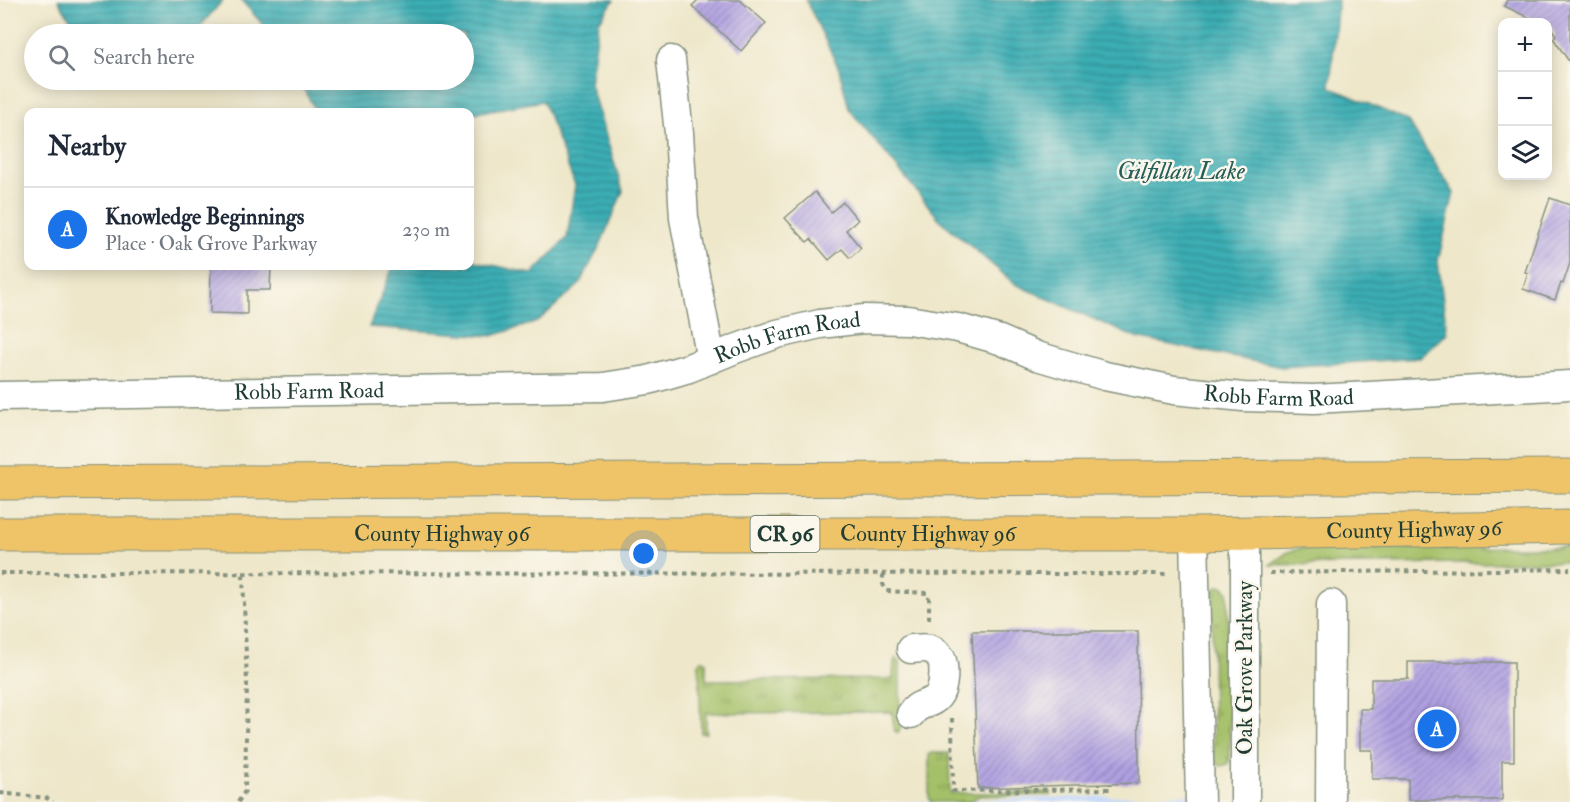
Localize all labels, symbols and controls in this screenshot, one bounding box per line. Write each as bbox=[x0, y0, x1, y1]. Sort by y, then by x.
map controls bbox=[1498, 18, 1552, 180]
button: + bbox=[1498, 18, 1552, 72]
search box bbox=[24, 24, 474, 90]
icon: search bbox=[45, 41, 78, 74]
text: Search here bbox=[93, 43, 195, 71]
button: − bbox=[1498, 72, 1552, 126]
button: layers bbox=[1498, 126, 1552, 180]
text: Nearby bbox=[48, 131, 126, 163]
water label: Gilfillan Lake bbox=[1117, 156, 1246, 187]
text: Knowledge Beginnings bbox=[105, 203, 304, 231]
text: A bbox=[61, 217, 74, 242]
text: 230 m bbox=[402, 217, 450, 242]
text: Place · Oak Grove Parkway bbox=[105, 231, 317, 256]
street label: Robb Farm Road bbox=[710, 306, 862, 370]
street label: Robb Farm Road bbox=[233, 376, 385, 407]
street label: Robb Farm Road bbox=[1202, 379, 1355, 413]
street label: County Highway 96 bbox=[1326, 514, 1504, 546]
road number: CR 96 bbox=[750, 516, 820, 552]
street label: County Highway 96 bbox=[354, 520, 532, 548]
street label: County Highway 96 bbox=[840, 520, 1018, 548]
your location bbox=[629, 539, 658, 568]
street label: Oak Grove Parkway bbox=[1231, 581, 1259, 755]
pin: A bbox=[1418, 706, 1456, 752]

